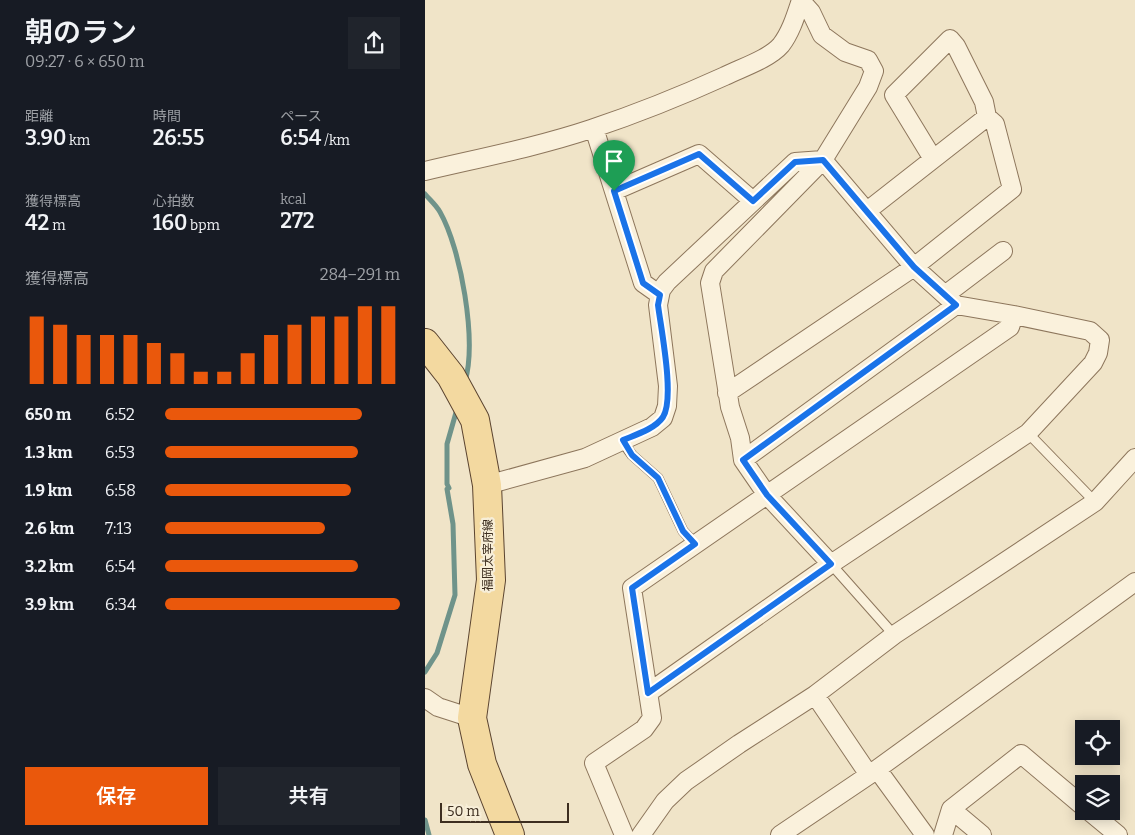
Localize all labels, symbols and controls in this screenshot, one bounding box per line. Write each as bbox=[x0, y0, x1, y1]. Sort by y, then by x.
text: 朝のラン bbox=[25, 16, 137, 49]
button: share bbox=[348, 17, 400, 69]
text: 09:27 · 6 × 650 m bbox=[25, 52, 145, 71]
text: 距離 bbox=[25, 108, 53, 125]
text: 時間 bbox=[153, 108, 181, 125]
text: ペース bbox=[280, 108, 322, 125]
text: 3.90 bbox=[25, 125, 66, 151]
text: 26:55 bbox=[153, 125, 204, 151]
text: 6:54 bbox=[280, 125, 322, 151]
text: km bbox=[66, 132, 90, 149]
text: /km bbox=[322, 132, 350, 149]
pin bbox=[593, 140, 635, 191]
icon: arrive bbox=[600, 147, 628, 175]
text: kcal bbox=[280, 191, 306, 208]
text: 獲得標高 bbox=[25, 193, 81, 210]
text: 心拍数 bbox=[153, 193, 195, 210]
text: 272 bbox=[280, 208, 315, 234]
text: 42 bbox=[25, 210, 49, 236]
text: 160 bbox=[153, 210, 187, 236]
text: m bbox=[49, 217, 65, 234]
text: bpm bbox=[187, 217, 220, 234]
text: 284–291 m bbox=[320, 265, 400, 284]
text: 獲得標高 bbox=[25, 269, 89, 288]
text: 650 m bbox=[25, 405, 71, 424]
text: 6:52 bbox=[105, 405, 135, 424]
text: 1.3 km bbox=[25, 443, 72, 462]
text: 6:53 bbox=[105, 443, 135, 462]
text: 1.9 km bbox=[25, 481, 72, 500]
text: 6:58 bbox=[105, 481, 136, 500]
text: 2.6 km bbox=[25, 519, 74, 538]
text: 7:13 bbox=[105, 519, 132, 538]
street label: 福岡太宰府線 bbox=[481, 519, 495, 591]
text: 3.2 km bbox=[25, 557, 74, 576]
text: 6:54 bbox=[105, 557, 136, 576]
text: 3.9 km bbox=[25, 595, 74, 614]
text: 6:34 bbox=[105, 595, 136, 614]
map controls bbox=[1075, 720, 1120, 820]
button: locate bbox=[1075, 720, 1120, 765]
button: 保存 bbox=[25, 767, 208, 825]
button: 共有 bbox=[218, 767, 400, 825]
button: layers bbox=[1075, 775, 1120, 820]
scale bar bbox=[440, 800, 569, 823]
text: 50 m bbox=[447, 803, 480, 820]

